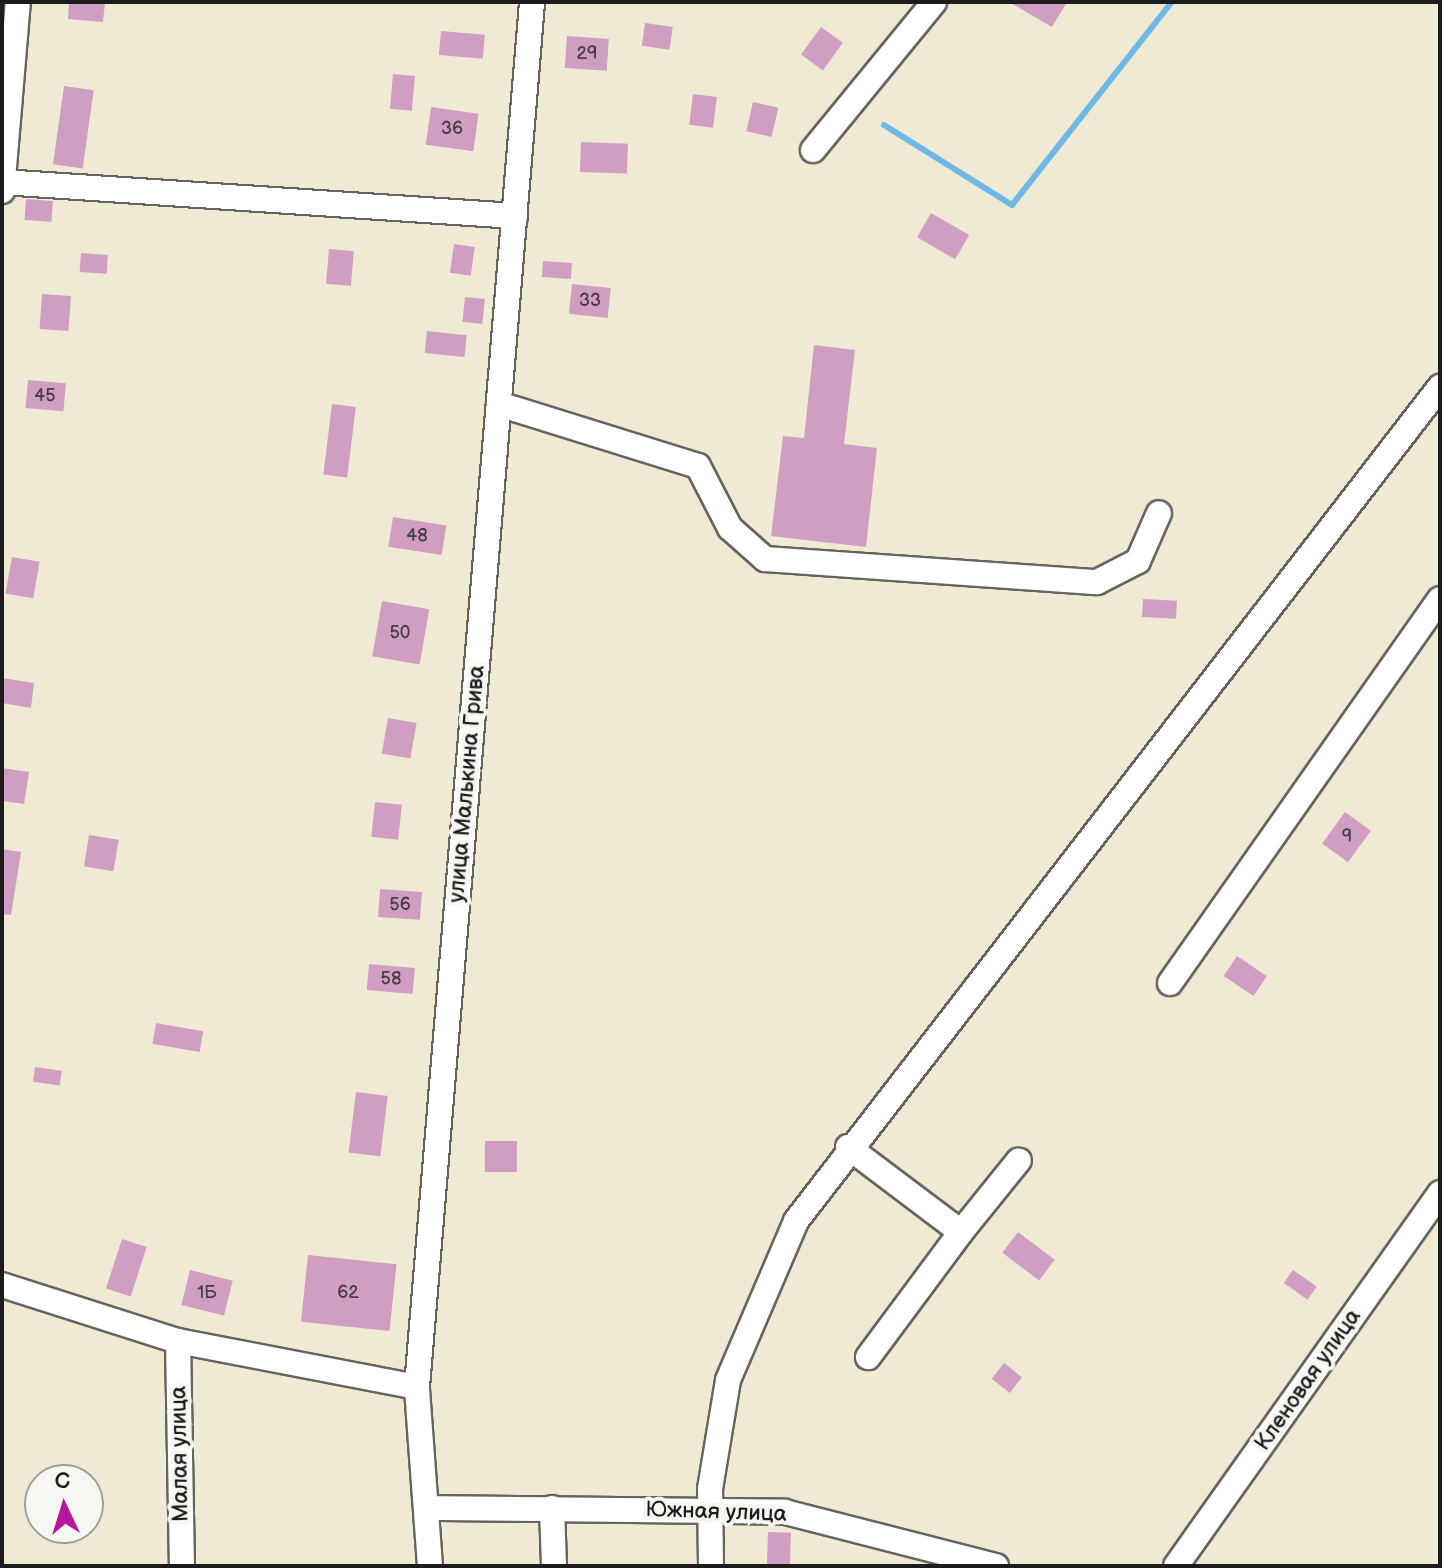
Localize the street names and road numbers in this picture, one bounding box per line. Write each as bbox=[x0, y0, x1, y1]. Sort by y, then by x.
street label: улица Малькина Грива bbox=[443, 664, 491, 904]
street label: Кленовая улица bbox=[1249, 1304, 1367, 1456]
street label: Малая улица bbox=[166, 1386, 194, 1522]
street label: Южная улица bbox=[645, 1496, 787, 1528]

